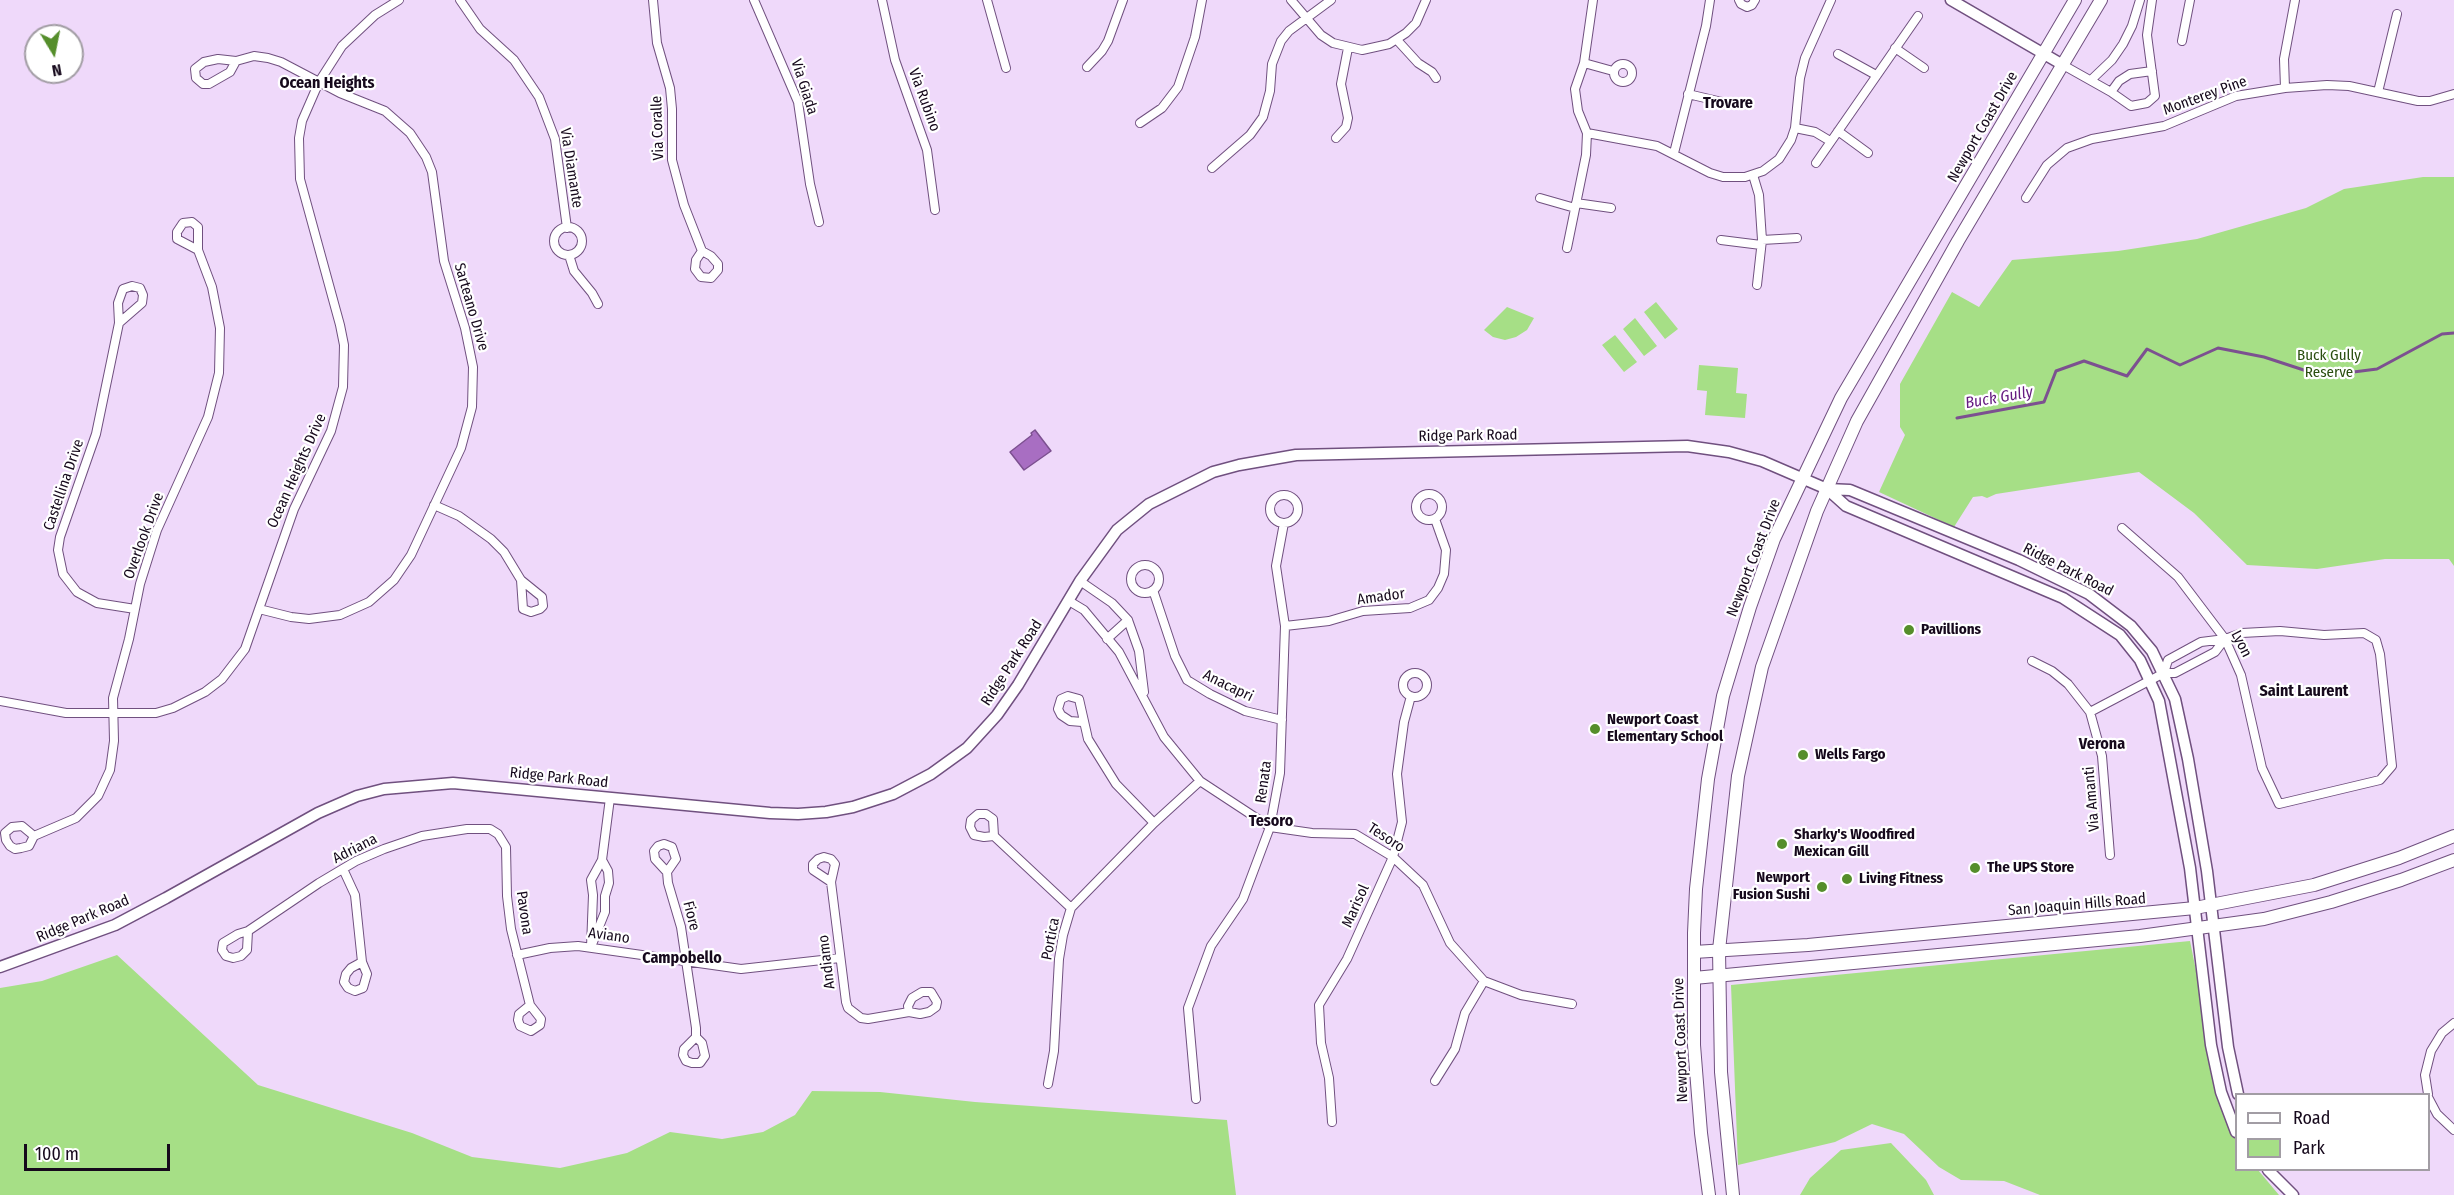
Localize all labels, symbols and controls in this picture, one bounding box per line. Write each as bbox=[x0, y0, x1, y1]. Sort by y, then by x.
north arrow bbox=[24, 24, 84, 84]
street label: Via Giada bbox=[787, 57, 821, 117]
text: N bbox=[50, 60, 63, 80]
street label: Via Rubino bbox=[904, 66, 944, 134]
street label: Newport Coast Drive bbox=[1944, 68, 2022, 186]
street label: Monterey Pine bbox=[2161, 73, 2249, 119]
district label: Ocean Heights bbox=[279, 74, 375, 94]
district label: Trovare bbox=[1703, 94, 1753, 114]
street label: Via Coralle bbox=[648, 95, 668, 161]
street label: Via Diamante bbox=[556, 127, 586, 209]
street label: Sarteano Drive bbox=[450, 261, 492, 353]
park label: Buck Gully Reserve bbox=[2297, 347, 2361, 382]
water label: Buck Gully bbox=[1964, 383, 2034, 413]
street label: Ocean Heights Drive bbox=[264, 411, 330, 531]
street label: Ridge Park Road bbox=[1418, 426, 1518, 446]
street label: Castellina Drive bbox=[40, 437, 88, 533]
street label: Overlook Drive bbox=[120, 490, 168, 582]
street label: Newport Coast Drive bbox=[1723, 497, 1785, 619]
street label: Ridge Park Road bbox=[2020, 540, 2116, 600]
street label: Amador bbox=[1356, 585, 1406, 609]
street label: Ridge Park Road bbox=[977, 617, 1047, 709]
place label: Pavillions bbox=[1921, 621, 1981, 639]
marker: Pavillions bbox=[1902, 623, 1916, 637]
street label: Lyon bbox=[2227, 627, 2255, 661]
street label: Anacapri bbox=[1200, 666, 1256, 706]
district label: Saint Laurent bbox=[2260, 682, 2348, 702]
place label: Newport Coast Elementary School bbox=[1607, 711, 1723, 746]
marker: Newport Coast Elementary School bbox=[1588, 722, 1602, 736]
district label: Verona bbox=[2079, 735, 2125, 755]
place label: Wells Fargo bbox=[1815, 746, 1886, 764]
marker: Wells Fargo bbox=[1796, 748, 1810, 762]
street label: Renata bbox=[1252, 760, 1276, 804]
street label: Ridge Park Road bbox=[509, 764, 609, 792]
street label: Via Amanti bbox=[2080, 766, 2104, 832]
district label: Tesoro bbox=[1249, 812, 1293, 832]
street label: Tesoro bbox=[1364, 819, 1408, 857]
place label: Sharky's Woodfired Mexican Gill bbox=[1794, 826, 1915, 861]
street label: Adriana bbox=[330, 830, 380, 868]
marker: Sharky's Woodfired Mexican Gill bbox=[1775, 837, 1789, 851]
place label: The UPS Store bbox=[1987, 859, 2074, 877]
marker: The UPS Store bbox=[1968, 861, 1982, 875]
place label: Newport Fusion Sushi bbox=[1733, 869, 1810, 904]
place label: Living Fitness bbox=[1859, 870, 1943, 888]
marker: Living Fitness bbox=[1840, 872, 1854, 886]
marker: Newport Fusion Sushi bbox=[1815, 880, 1829, 894]
street label: Marisol bbox=[1339, 882, 1373, 930]
street label: Pavona bbox=[512, 890, 536, 936]
street label: San Joaquin Hills Road bbox=[2007, 890, 2147, 920]
street label: Ridge Park Road bbox=[34, 891, 132, 947]
street label: Fiore bbox=[679, 899, 703, 933]
street label: Portica bbox=[1038, 916, 1064, 962]
street label: Aviano bbox=[587, 924, 631, 948]
street label: Andiamo bbox=[815, 934, 839, 990]
district label: Campobello bbox=[642, 949, 722, 969]
street label: Newport Coast Drive bbox=[1670, 977, 1692, 1103]
legend bbox=[2235, 1093, 2430, 1171]
text: Road bbox=[2293, 1107, 2330, 1129]
scale bar bbox=[27, 1132, 172, 1170]
text: Park bbox=[2293, 1137, 2325, 1159]
text: 100 m bbox=[35, 1143, 79, 1165]

